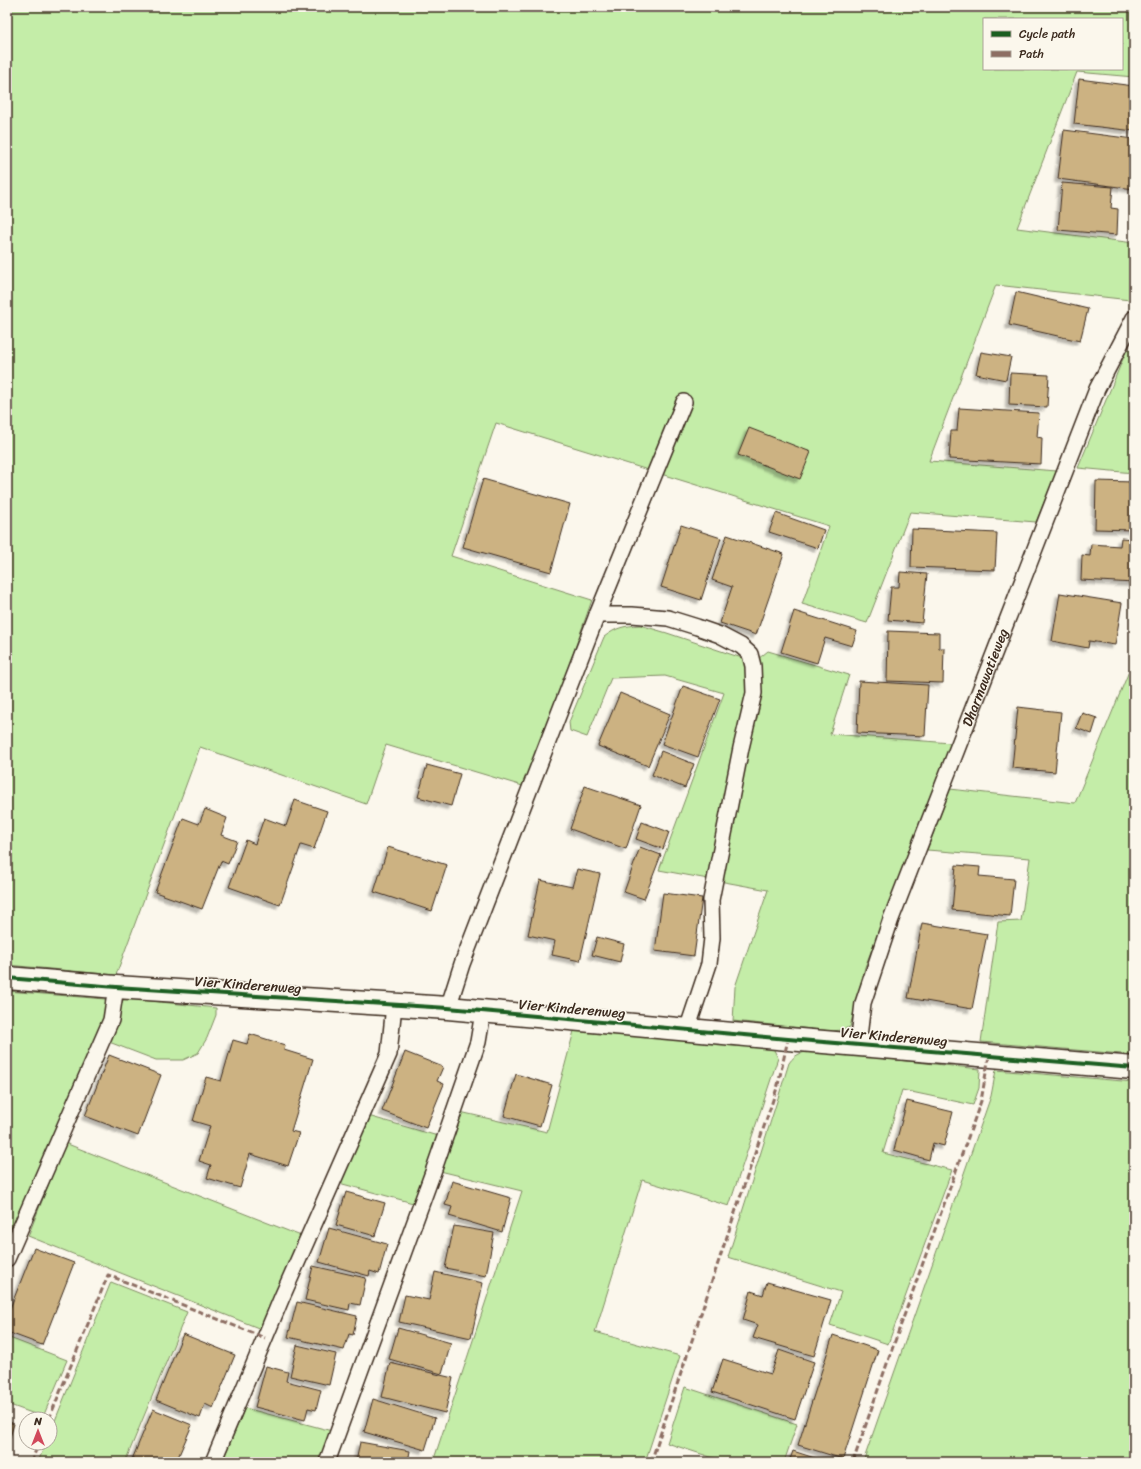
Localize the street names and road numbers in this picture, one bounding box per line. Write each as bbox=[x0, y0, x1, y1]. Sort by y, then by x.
street label: Dharmawatieweg bbox=[954, 625, 1015, 730]
street label: Vier Kinderenweg bbox=[194, 969, 302, 1001]
street label: Vier Kinderenweg bbox=[517, 992, 627, 1026]
street label: Vier Kinderenweg bbox=[839, 1020, 949, 1054]

